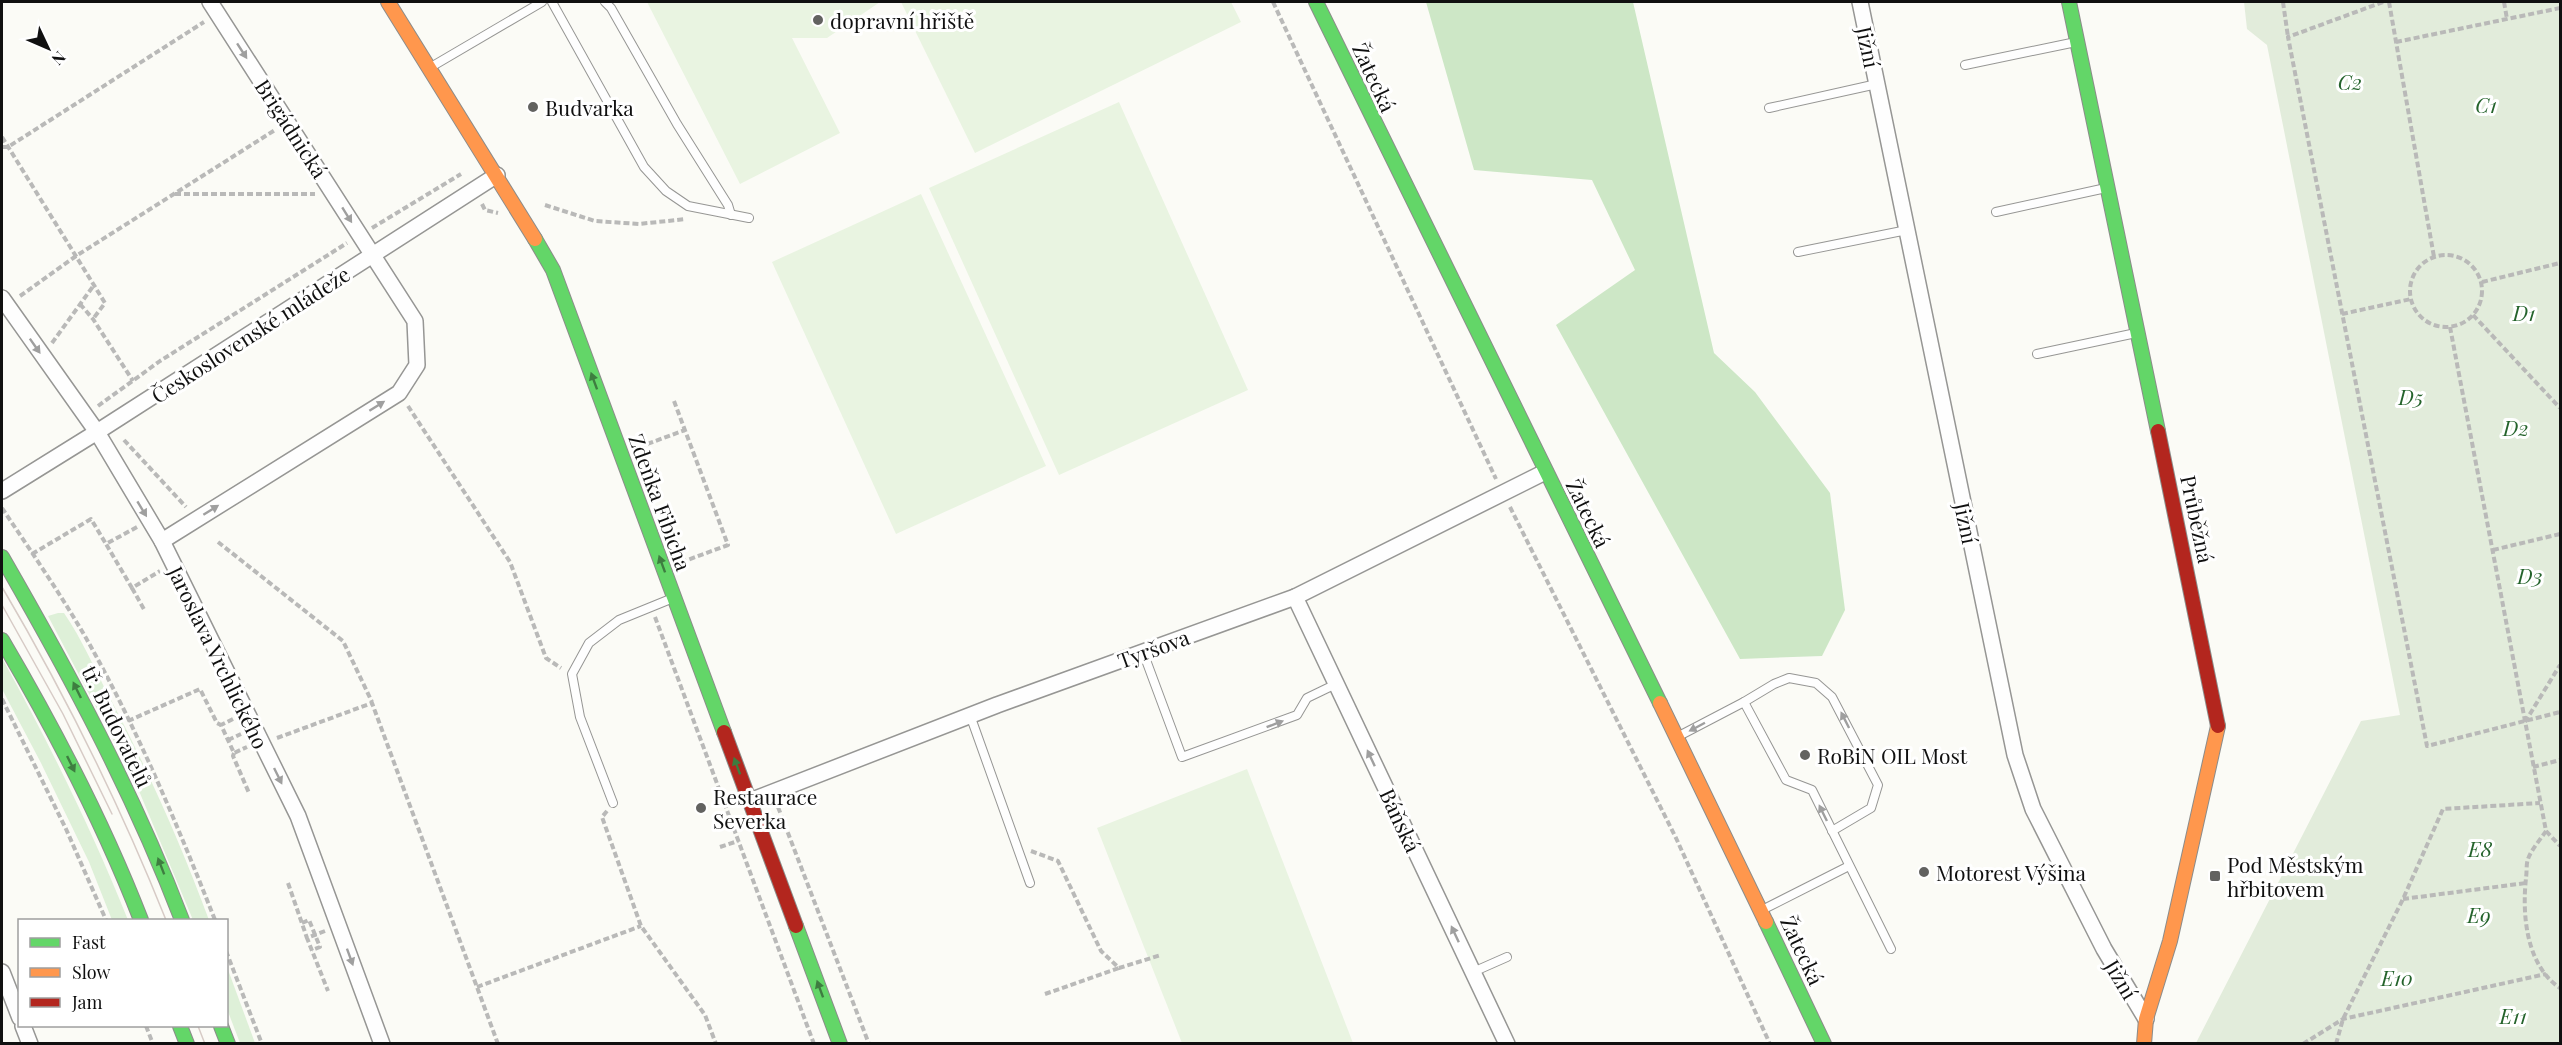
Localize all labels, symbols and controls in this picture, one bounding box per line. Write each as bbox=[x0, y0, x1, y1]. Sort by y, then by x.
place label: dopravní hřiště bbox=[830, 6, 974, 34]
marker: dopravní hřiště bbox=[811, 13, 825, 27]
north arrow bbox=[18, 18, 78, 78]
street label: Jižní bbox=[1851, 23, 1887, 70]
street label: Žatecká bbox=[1347, 38, 1403, 116]
one-way arrow bbox=[236, 42, 248, 58]
text: N bbox=[47, 47, 71, 71]
park label: C2 bbox=[2338, 67, 2362, 95]
street label: Brigádnická bbox=[250, 73, 335, 183]
park label: C1 bbox=[2475, 90, 2497, 118]
place label: Budvarka bbox=[545, 93, 634, 121]
marker: Budvarka bbox=[526, 100, 540, 114]
one-way arrow bbox=[342, 207, 353, 223]
street label: Československé mládeže bbox=[145, 259, 355, 409]
park label: D1 bbox=[2512, 298, 2535, 326]
one-way arrow bbox=[29, 337, 41, 353]
one-way arrow bbox=[589, 372, 599, 390]
park label: D5 bbox=[2398, 382, 2424, 410]
one-way arrow bbox=[369, 401, 385, 412]
park label: D2 bbox=[2502, 413, 2529, 441]
street label: Zdeňka Fibicha bbox=[623, 430, 699, 575]
street label: Průběžná bbox=[2175, 472, 2221, 566]
street label: Žatecká bbox=[1560, 474, 1618, 552]
street label: Jižní bbox=[1949, 499, 1985, 546]
one-way arrow bbox=[137, 501, 148, 517]
one-way arrow bbox=[203, 504, 219, 515]
one-way arrow bbox=[657, 555, 666, 573]
street label: Jaroslava Vrchlického bbox=[162, 560, 275, 753]
park label: D3 bbox=[2516, 561, 2543, 589]
street label: Tyršova bbox=[1113, 622, 1193, 674]
street label: tř. Budovatelů bbox=[76, 660, 160, 792]
one-way arrow bbox=[73, 681, 82, 698]
one-way arrow bbox=[1840, 711, 1850, 729]
one-way arrow bbox=[1266, 718, 1284, 728]
one-way arrow bbox=[1688, 722, 1705, 732]
place label: RoBiN OIL Most bbox=[1817, 741, 1968, 769]
marker: RoBiN OIL Most bbox=[1798, 748, 1812, 762]
one-way arrow bbox=[1367, 749, 1376, 766]
one-way arrow bbox=[66, 756, 76, 773]
one-way arrow bbox=[732, 757, 742, 775]
one-way arrow bbox=[274, 767, 283, 784]
place label: Restaurace Severka bbox=[713, 782, 817, 834]
street label: Báňská bbox=[1374, 784, 1428, 857]
marker: Restaurace Severka bbox=[694, 801, 708, 815]
one-way arrow bbox=[1818, 805, 1828, 822]
park label: E8 bbox=[2467, 834, 2493, 862]
place label: Pod Městským hřbitovem bbox=[2227, 850, 2364, 902]
one-way arrow bbox=[156, 857, 165, 875]
place label: Motorest Výšina bbox=[1936, 858, 2087, 886]
marker: Motorest Výšina bbox=[1917, 865, 1931, 879]
marker: Pod Městským hřbitovem bbox=[2208, 869, 2222, 883]
park label: E9 bbox=[2466, 900, 2491, 928]
street label: Žatecká bbox=[1775, 911, 1831, 989]
legend bbox=[18, 919, 228, 1027]
one-way arrow bbox=[1451, 925, 1460, 942]
text: Fast bbox=[72, 930, 106, 954]
one-way arrow bbox=[346, 948, 356, 966]
street label: Jižní bbox=[2099, 953, 2145, 1004]
text: Slow bbox=[72, 960, 110, 984]
park label: E10 bbox=[2380, 963, 2413, 991]
one-way arrow bbox=[814, 979, 824, 997]
text: Jam bbox=[71, 990, 102, 1014]
park label: E11 bbox=[2498, 1001, 2527, 1029]

